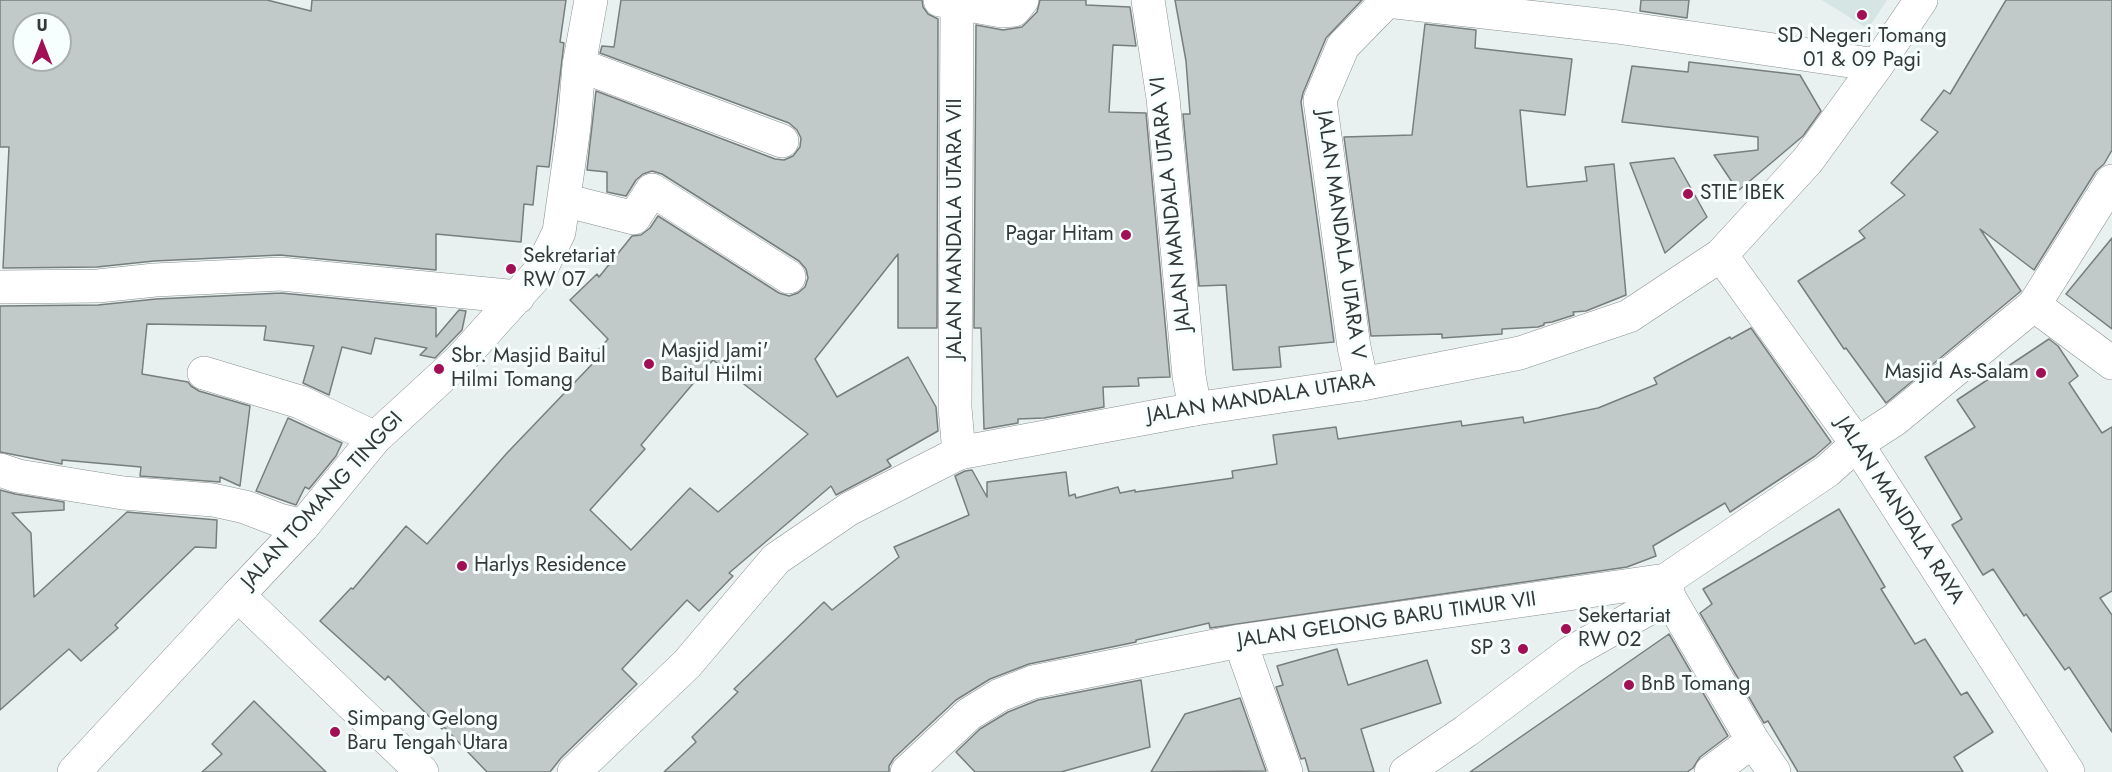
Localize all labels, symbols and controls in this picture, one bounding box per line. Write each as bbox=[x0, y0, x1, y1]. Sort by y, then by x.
marker: SD Negeri Tomang 01 & 09 Pagi bbox=[1855, 8, 1869, 22]
north arrow bbox=[12, 12, 72, 72]
text: U bbox=[36, 14, 48, 37]
place label: SD Negeri Tomang 01 & 09 Pagi bbox=[1777, 24, 1947, 74]
street label: JALAN MANDALA UTARA VI bbox=[1146, 75, 1198, 333]
street label: JALAN MANDALA UTARA VII bbox=[943, 98, 969, 360]
street label: JALAN MANDALA UTARA V bbox=[1310, 109, 1370, 361]
place label: STIE IBEK bbox=[1700, 181, 1785, 207]
marker: STIE IBEK bbox=[1681, 187, 1695, 201]
place label: Pagar Hitam bbox=[1005, 222, 1114, 248]
marker: Pagar Hitam bbox=[1119, 228, 1133, 242]
place label: Sekretariat RW 07 bbox=[523, 244, 615, 294]
marker: Sekretariat RW 07 bbox=[504, 262, 518, 276]
place label: Masjid Jami' Baitul Hilmi bbox=[661, 339, 769, 389]
place label: Sbr. Masjid Baitul Hilmi Tomang bbox=[451, 344, 606, 394]
marker: Masjid Jami' Baitul Hilmi bbox=[642, 357, 656, 371]
place label: Masjid As-Salam bbox=[1885, 360, 2029, 386]
marker: Sbr. Masjid Baitul Hilmi Tomang bbox=[432, 362, 446, 376]
marker: Masjid As-Salam bbox=[2034, 366, 2048, 380]
street label: JALAN MANDALA UTARA bbox=[1145, 369, 1377, 429]
street label: JALAN TOMANG TINGGI bbox=[237, 407, 409, 595]
street label: JALAN MANDALA RAYA bbox=[1829, 413, 1969, 609]
place label: Harlys Residence bbox=[474, 553, 626, 579]
marker: Harlys Residence bbox=[455, 559, 469, 573]
street label: JALAN GELONG BARU TIMUR VII bbox=[1236, 588, 1538, 654]
place label: Sekertariat RW 02 bbox=[1578, 604, 1670, 654]
marker: Sekertariat RW 02 bbox=[1559, 622, 1573, 636]
place label: SP 3 bbox=[1470, 636, 1511, 662]
marker: SP 3 bbox=[1516, 642, 1530, 656]
place label: BnB Tomang bbox=[1641, 672, 1750, 698]
marker: BnB Tomang bbox=[1622, 678, 1636, 692]
place label: Simpang Gelong Baru Tengah Utara bbox=[347, 707, 508, 757]
marker: Simpang Gelong Baru Tengah Utara bbox=[328, 725, 342, 739]

